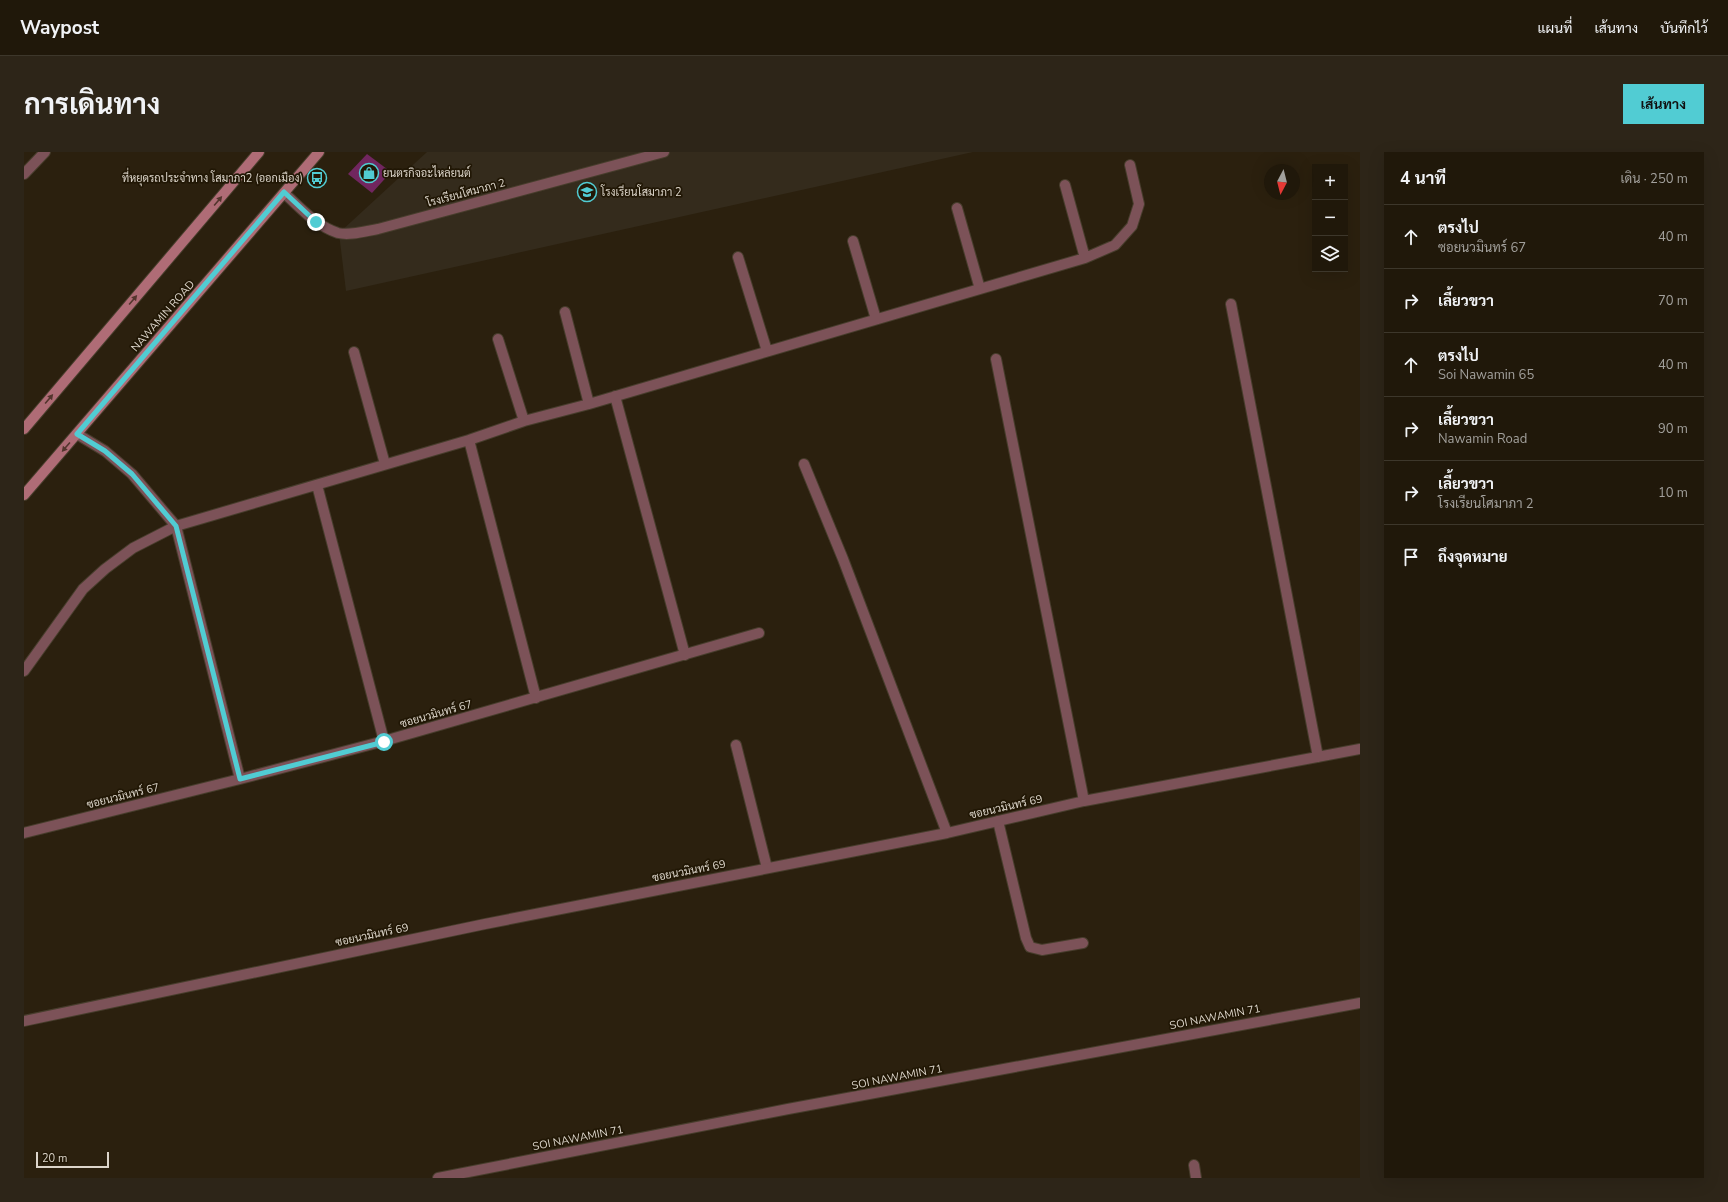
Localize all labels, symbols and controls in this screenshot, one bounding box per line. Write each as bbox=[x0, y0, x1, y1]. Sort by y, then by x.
text: Waypost bbox=[20, 15, 99, 41]
text: แผนที่ bbox=[1537, 19, 1572, 38]
text: เส้นทาง bbox=[1594, 19, 1638, 38]
text: บันทึกไว้ bbox=[1660, 19, 1708, 38]
button: เส้นทาง bbox=[1623, 84, 1704, 124]
text: การเดินทาง bbox=[24, 86, 160, 124]
shop icon: ยนตรกิจอะไหล่ยนต์ bbox=[358, 162, 380, 184]
north arrow bbox=[1264, 164, 1300, 200]
map controls bbox=[1312, 164, 1348, 272]
button: + bbox=[1312, 164, 1348, 200]
place label: ยนตรกิจอะไหล่ยนต์ bbox=[383, 165, 471, 181]
place label: ที่หยุดรถประจำทาง โสมาภา2 (ออกเมือง) bbox=[122, 167, 303, 187]
bus stop icon: ที่หยุดรถประจำทาง โสมาภา2 (ออกเมือง) bbox=[306, 167, 328, 189]
text: 4 นาที bbox=[1400, 167, 1446, 190]
text: เดิน · 250 m bbox=[1620, 170, 1688, 188]
street label: โรงเรียนโศมาภา 2 bbox=[424, 174, 507, 211]
school or university icon: โรงเรียนโสมาภา 2 bbox=[576, 181, 598, 203]
place label: โรงเรียนโสมาภา 2 bbox=[600, 184, 682, 200]
one-way arrow bbox=[213, 196, 222, 206]
button: − bbox=[1312, 200, 1348, 236]
route end bbox=[307, 213, 325, 231]
text: ตรงไป bbox=[1438, 218, 1479, 238]
icon: ahead bbox=[1400, 226, 1422, 248]
text: 40 m bbox=[1658, 228, 1688, 246]
button: layers bbox=[1312, 236, 1348, 272]
text: ซอยนวมินทร์ 67 bbox=[1438, 239, 1526, 257]
street label: NAWAMIN ROAD bbox=[128, 277, 198, 355]
icon: right bbox=[1400, 290, 1422, 312]
text: เลี้ยวขวา bbox=[1438, 291, 1494, 311]
text: 70 m bbox=[1658, 292, 1688, 310]
one-way arrow bbox=[129, 295, 138, 305]
text: ตรงไป bbox=[1438, 346, 1479, 366]
icon: ahead bbox=[1400, 354, 1422, 376]
text: 40 m bbox=[1658, 356, 1688, 374]
text: Soi Nawamin 65 bbox=[1438, 366, 1534, 384]
one-way arrow bbox=[45, 394, 54, 404]
text: เลี้ยวขวา bbox=[1438, 410, 1494, 430]
icon: right bbox=[1400, 418, 1422, 440]
text: 90 m bbox=[1658, 420, 1688, 438]
text: Nawamin Road bbox=[1438, 430, 1527, 448]
one-way arrow bbox=[61, 442, 70, 452]
text: เลี้ยวขวา bbox=[1438, 474, 1494, 494]
icon: right bbox=[1400, 482, 1422, 504]
text: 10 m bbox=[1658, 484, 1688, 502]
text: โรงเรียนโศมาภา 2 bbox=[1438, 495, 1534, 513]
icon: arrive bbox=[1400, 546, 1422, 568]
text: ถึงจุดหมาย bbox=[1438, 547, 1508, 567]
street label: ซอยนวมินทร์ 67 bbox=[398, 696, 474, 731]
route start bbox=[375, 733, 393, 751]
street label: ซอยนวมินทร์ 67 bbox=[85, 779, 161, 812]
street label: ซอยนวมินทร์ 69 bbox=[968, 790, 1044, 823]
street label: ซอยนวมินทร์ 69 bbox=[651, 856, 727, 885]
street label: ซอยนวมินทร์ 69 bbox=[334, 919, 410, 950]
street label: SOI NAWAMIN 71 bbox=[1168, 1001, 1262, 1033]
street label: SOI NAWAMIN 71 bbox=[850, 1061, 944, 1093]
street label: SOI NAWAMIN 71 bbox=[531, 1122, 625, 1154]
scale bar bbox=[36, 1150, 109, 1169]
text: 20 m bbox=[42, 1151, 67, 1166]

